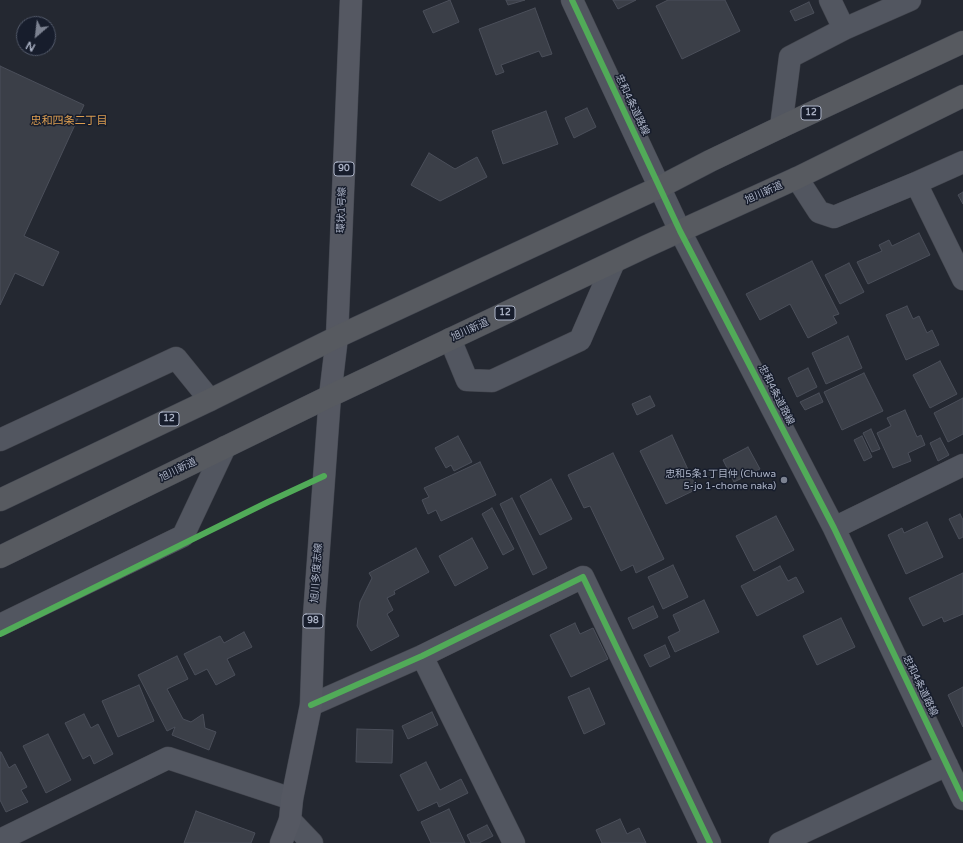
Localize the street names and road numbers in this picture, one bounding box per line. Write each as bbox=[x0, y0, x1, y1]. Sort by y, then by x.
street label: 忠和4条道路線 bbox=[613, 72, 651, 138]
road number: 12 bbox=[801, 106, 821, 120]
road number: 90 bbox=[334, 162, 354, 176]
street label: 旭川新道 bbox=[743, 179, 785, 207]
street label: 環状1号線 bbox=[335, 187, 349, 233]
road number: 12 bbox=[495, 306, 515, 320]
street label: 旭川新道 bbox=[449, 316, 491, 344]
street label: 忠和4条道路線 bbox=[756, 363, 796, 427]
road number: 12 bbox=[159, 412, 179, 426]
street label: 旭川新道 bbox=[157, 456, 199, 484]
street label: 旭川多度志線 bbox=[309, 543, 325, 603]
road number: 98 bbox=[303, 614, 323, 628]
street label: 忠和4条道路線 bbox=[900, 654, 940, 718]

